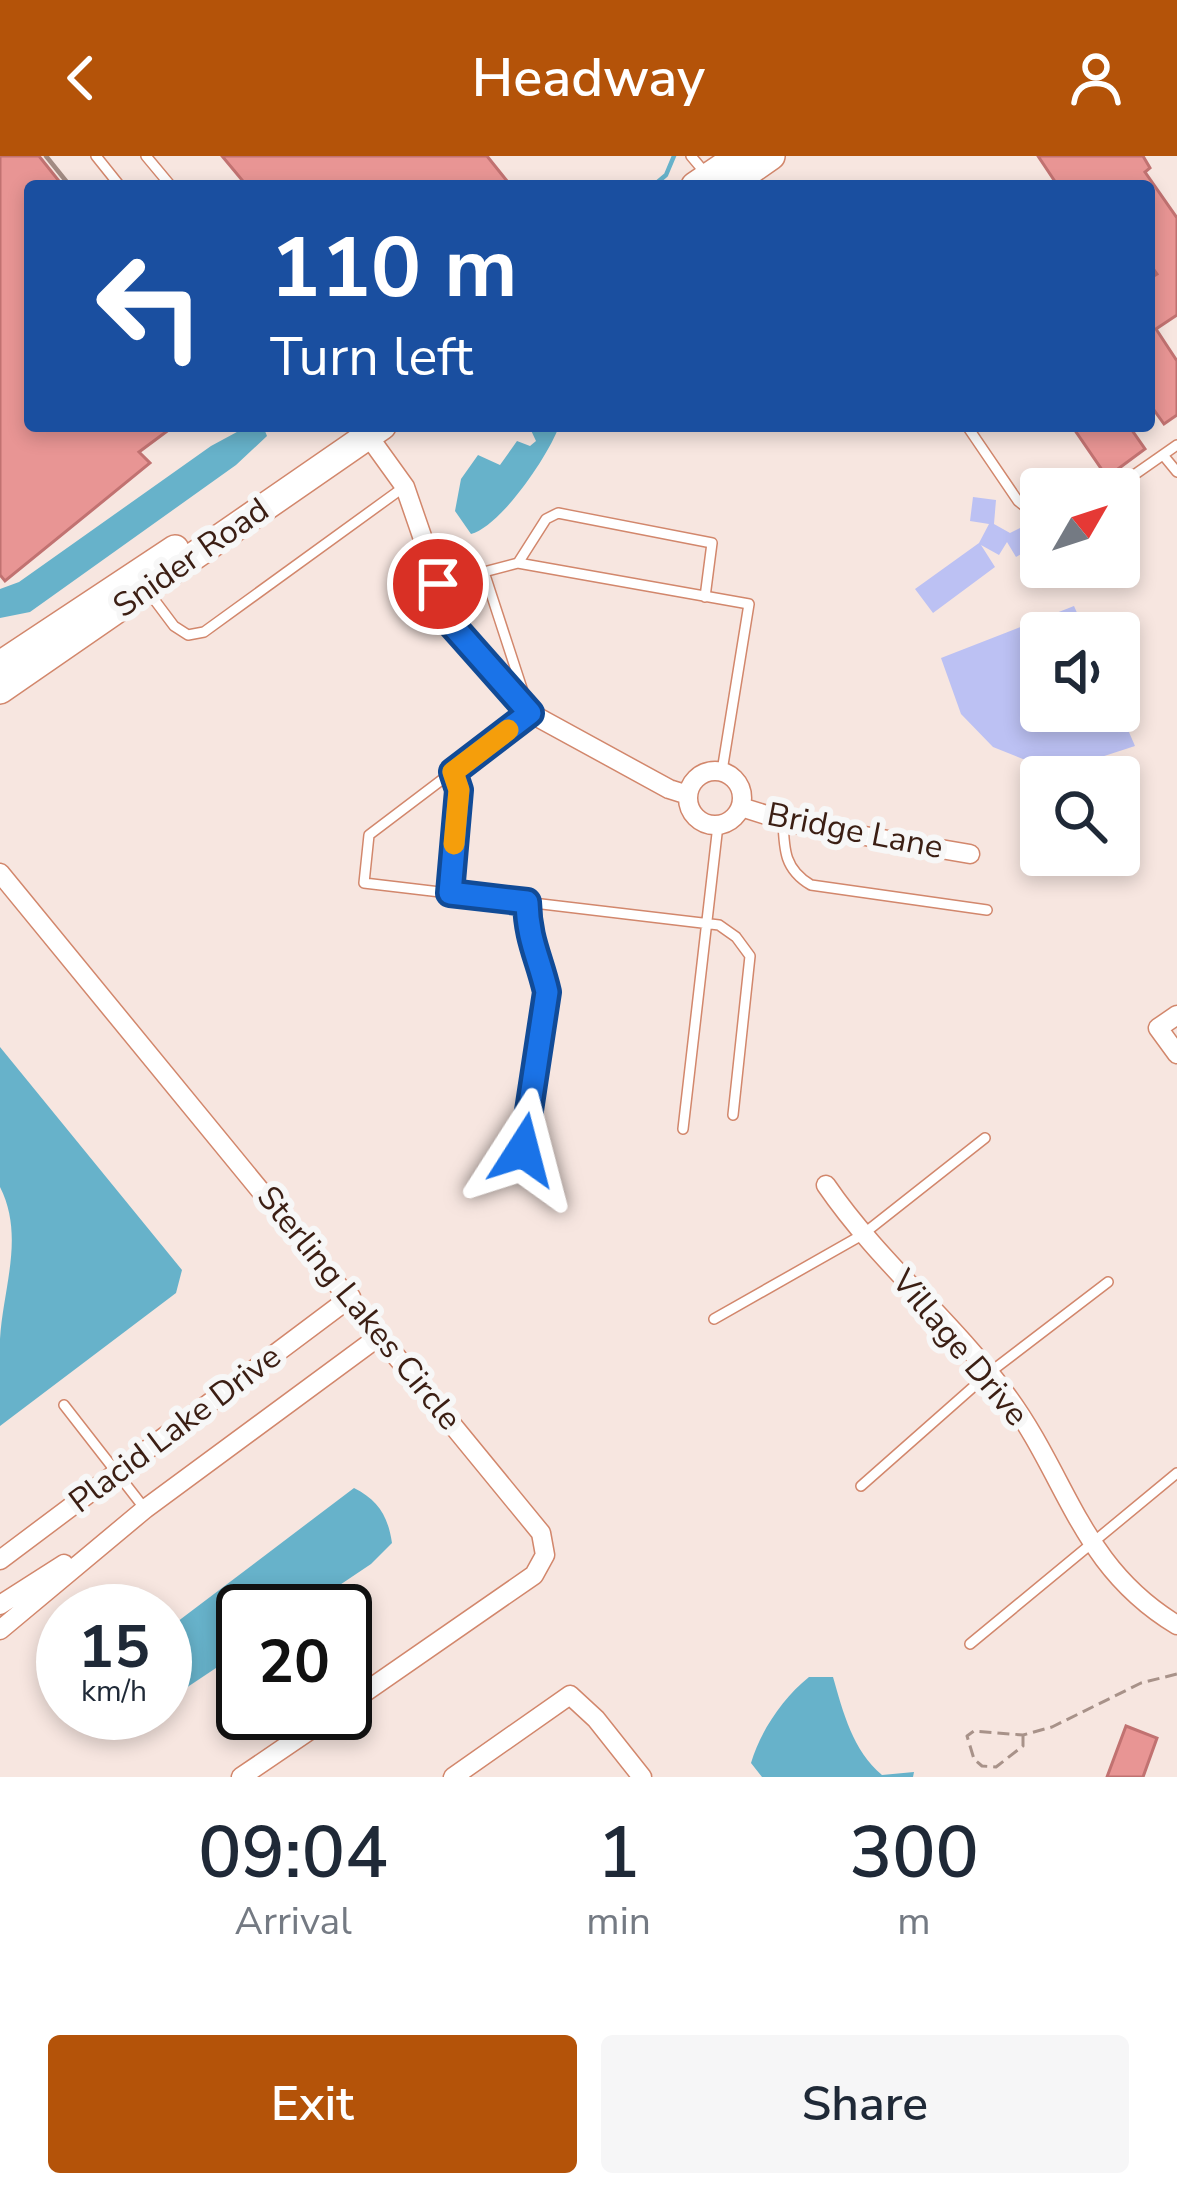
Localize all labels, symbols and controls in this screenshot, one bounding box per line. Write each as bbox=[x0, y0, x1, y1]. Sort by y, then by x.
text: Headway bbox=[472, 41, 705, 115]
icon: back bbox=[48, 45, 114, 111]
icon: person bbox=[1063, 45, 1129, 111]
text: 110 m bbox=[270, 211, 518, 326]
icon: left bbox=[72, 228, 228, 384]
text: Turn left bbox=[270, 320, 473, 394]
north arrow bbox=[1020, 468, 1140, 588]
map controls bbox=[1020, 468, 1140, 876]
street label: Snider Road bbox=[104, 488, 278, 628]
pin bbox=[387, 533, 489, 635]
icon: arrive bbox=[405, 551, 471, 617]
button: sound bbox=[1020, 612, 1140, 732]
button: search bbox=[1020, 756, 1140, 876]
street label: Bridge Lane bbox=[763, 792, 947, 870]
position arrow bbox=[460, 1087, 586, 1213]
street label: Sterling Lakes Circle bbox=[246, 1176, 472, 1440]
street label: Village Drive bbox=[881, 1260, 1039, 1436]
street label: Placid Lake Drive bbox=[60, 1334, 290, 1524]
speed limit sign: 20 bbox=[216, 1584, 372, 1740]
text: 15 bbox=[78, 1606, 150, 1688]
text: km/h bbox=[81, 1671, 147, 1712]
text: 09:04 bbox=[198, 1804, 388, 1902]
text: 1 bbox=[597, 1804, 640, 1902]
text: 300 bbox=[849, 1804, 979, 1902]
text: Arrival bbox=[235, 1895, 352, 1948]
text: min bbox=[586, 1895, 651, 1948]
text: m bbox=[897, 1895, 931, 1948]
button: Exit bbox=[48, 2035, 577, 2173]
button: Share bbox=[601, 2035, 1129, 2173]

